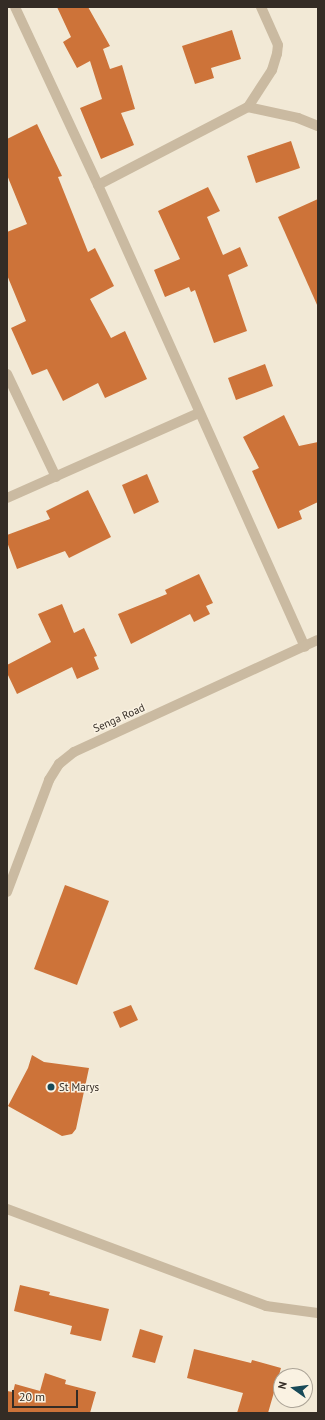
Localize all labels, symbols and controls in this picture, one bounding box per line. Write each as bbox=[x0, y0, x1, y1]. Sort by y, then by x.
street label: Senga Road bbox=[91, 701, 147, 735]
place label: St Marys bbox=[59, 1080, 99, 1094]
marker: St Marys bbox=[46, 1082, 56, 1092]
north arrow bbox=[273, 1368, 313, 1408]
text: N bbox=[275, 1380, 290, 1391]
scale bar bbox=[14, 1382, 80, 1408]
text: 20 m bbox=[19, 1389, 45, 1404]

